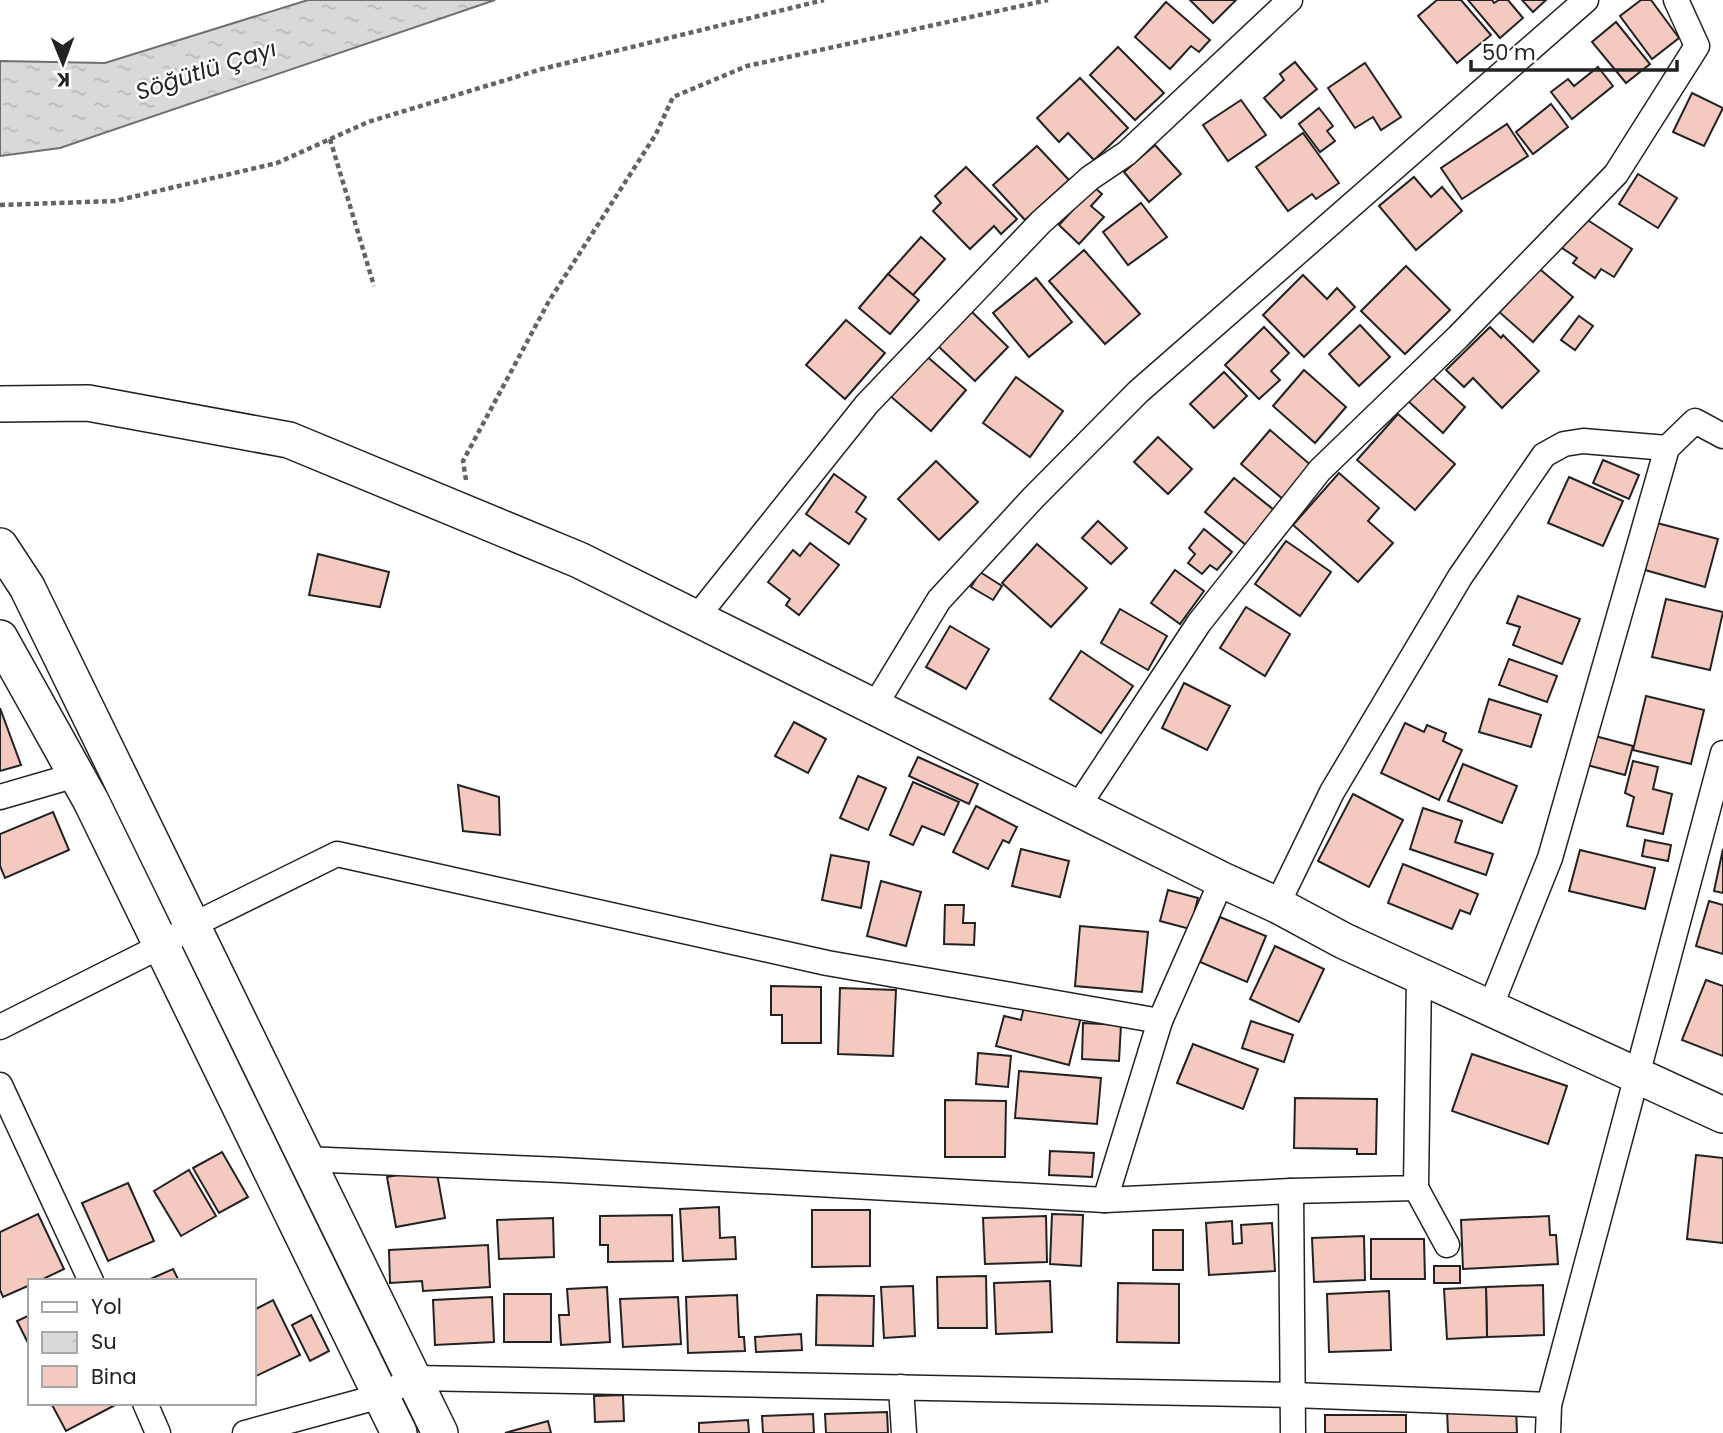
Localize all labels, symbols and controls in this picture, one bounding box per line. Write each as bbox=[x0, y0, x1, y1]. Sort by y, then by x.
north arrow bbox=[28, 28, 98, 98]
scale bar bbox=[1471, 28, 1678, 72]
water label: Söğütlü Çayı bbox=[132, 32, 280, 108]
text: 50 m bbox=[1482, 38, 1536, 67]
text: K bbox=[56, 66, 70, 93]
legend bbox=[28, 1279, 256, 1405]
text: Yol bbox=[91, 1292, 122, 1321]
text: Su bbox=[91, 1327, 117, 1356]
text: Bina bbox=[91, 1362, 137, 1391]

